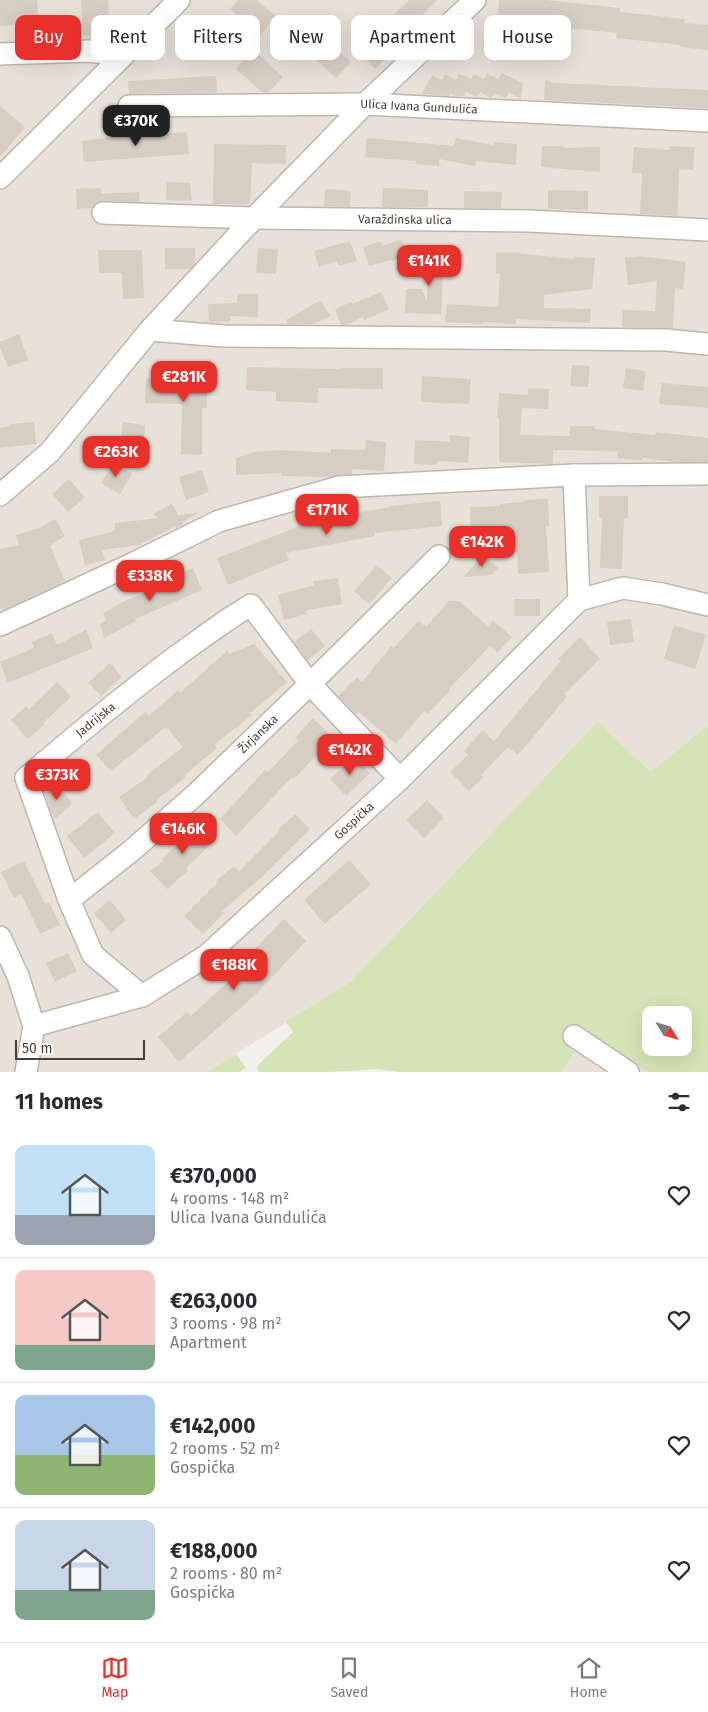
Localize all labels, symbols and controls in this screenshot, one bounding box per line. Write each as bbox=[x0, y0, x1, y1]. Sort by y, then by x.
chip: Buy bbox=[15, 15, 81, 60]
chip: Rent bbox=[91, 15, 165, 60]
chip: Filters bbox=[175, 15, 260, 60]
chip: New bbox=[270, 15, 341, 60]
chip: Apartment bbox=[351, 15, 474, 60]
chip: House bbox=[484, 15, 571, 60]
street label: Ulica Ivana Gundulića bbox=[360, 97, 478, 117]
pin: €370K bbox=[101, 104, 171, 147]
text: €370K bbox=[114, 111, 158, 130]
street label: Varaždinska ulica bbox=[358, 212, 452, 227]
pin: €141K bbox=[394, 244, 464, 287]
text: €141K bbox=[408, 251, 450, 270]
pin: €281K bbox=[149, 360, 219, 403]
text: €281K bbox=[162, 367, 206, 386]
pin: €263K bbox=[81, 436, 151, 478]
text: €263K bbox=[94, 442, 138, 461]
pin: €171K bbox=[292, 494, 362, 536]
text: €171K bbox=[306, 500, 348, 519]
pin: €142K bbox=[447, 526, 517, 568]
text: €142K bbox=[460, 532, 504, 551]
pin: €338K bbox=[115, 560, 185, 602]
text: €338K bbox=[127, 566, 173, 585]
street label: Jadrijska bbox=[73, 699, 118, 740]
street label: Žirjanska bbox=[235, 712, 281, 756]
pin: €142K bbox=[315, 734, 385, 776]
text: €142K bbox=[328, 740, 372, 759]
pin: €373K bbox=[22, 758, 92, 801]
text: €373K bbox=[35, 765, 79, 784]
street label: Gospićka bbox=[331, 799, 377, 843]
pin: €146K bbox=[148, 812, 218, 855]
text: €146K bbox=[161, 819, 205, 838]
pin: €188K bbox=[199, 948, 269, 991]
text: €188K bbox=[211, 955, 257, 974]
north arrow bbox=[642, 1006, 692, 1056]
map controls bbox=[642, 1006, 692, 1056]
scale bar bbox=[15, 1037, 145, 1060]
text: 50 m bbox=[22, 1040, 53, 1057]
icon: filters bbox=[665, 1088, 693, 1116]
text: 11 homes bbox=[15, 1089, 103, 1115]
text: €370,000 bbox=[170, 1163, 257, 1189]
icon: home bbox=[55, 1165, 115, 1225]
icon: heart bbox=[665, 1181, 693, 1209]
text: 4 rooms · 148 m² bbox=[170, 1189, 289, 1208]
text: Ulica Ivana Gundulića bbox=[170, 1208, 327, 1227]
text: €263,000 bbox=[170, 1288, 257, 1314]
icon: home bbox=[55, 1290, 115, 1350]
icon: heart bbox=[665, 1306, 693, 1334]
text: 3 rooms · 98 m² bbox=[170, 1314, 282, 1333]
text: Apartment bbox=[170, 1333, 247, 1352]
text: €142,000 bbox=[170, 1413, 255, 1439]
icon: home bbox=[55, 1415, 115, 1475]
icon: heart bbox=[665, 1431, 693, 1459]
text: 2 rooms · 52 m² bbox=[170, 1439, 280, 1458]
text: Gospićka bbox=[170, 1458, 235, 1477]
text: €188,000 bbox=[170, 1538, 258, 1564]
icon: home bbox=[55, 1540, 115, 1600]
icon: heart bbox=[665, 1556, 693, 1584]
text: 2 rooms · 80 m² bbox=[170, 1564, 282, 1583]
text: Gospićka bbox=[170, 1583, 235, 1602]
tab: Map bbox=[101, 1654, 129, 1701]
tab: Saved bbox=[330, 1654, 368, 1701]
tab: Home bbox=[570, 1654, 607, 1701]

